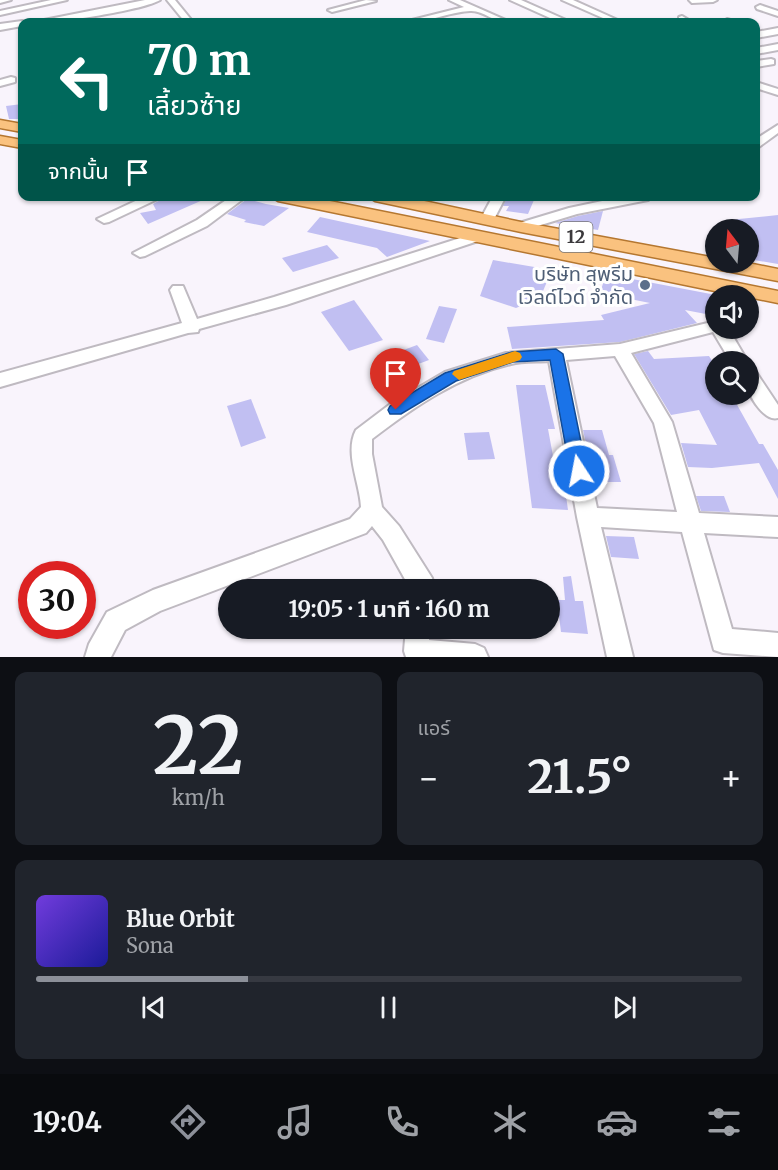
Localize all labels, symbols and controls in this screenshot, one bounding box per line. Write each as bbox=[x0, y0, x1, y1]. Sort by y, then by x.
text: 70 m bbox=[147, 34, 251, 86]
icon: left bbox=[48, 42, 126, 120]
text: เลี้ยวซ้าย bbox=[147, 88, 241, 122]
icon: arrive bbox=[121, 156, 154, 189]
text: จากนั้น bbox=[48, 157, 109, 185]
north arrow bbox=[705, 219, 759, 273]
map controls bbox=[705, 219, 759, 405]
road number: 12 bbox=[560, 222, 592, 252]
place label: บริษัท สุพรีม เวิลด์ไวด์ จำกัด bbox=[518, 261, 633, 309]
marker: บริษัท สุพรีม เวิลด์ไวด์ จำกัด bbox=[638, 278, 652, 292]
button: sound bbox=[705, 285, 759, 339]
pin bbox=[370, 348, 421, 410]
button: search bbox=[705, 351, 759, 405]
icon: arrive bbox=[379, 357, 412, 390]
position arrow bbox=[547, 439, 611, 503]
speed limit sign: 30 bbox=[18, 561, 96, 639]
text: 19:05 · 1 นาที · 160 m bbox=[288, 595, 490, 623]
text: 22 bbox=[153, 697, 244, 795]
text: แอร์ bbox=[418, 715, 450, 740]
text: 21.5° bbox=[527, 749, 632, 805]
text: − bbox=[418, 758, 440, 799]
text: + bbox=[720, 758, 742, 799]
text: km/h bbox=[172, 785, 225, 810]
text: Blue Orbit bbox=[126, 905, 235, 933]
text: Sona bbox=[126, 933, 174, 958]
icon: previous bbox=[137, 991, 170, 1024]
icon: pause bbox=[372, 991, 405, 1024]
icon: next bbox=[608, 991, 641, 1024]
icon: directions bbox=[167, 1101, 209, 1143]
icon: music bbox=[274, 1101, 316, 1143]
icon: phone bbox=[381, 1101, 423, 1143]
icon: climate bbox=[489, 1101, 531, 1143]
icon: car bbox=[596, 1101, 638, 1143]
icon: filters bbox=[703, 1101, 745, 1143]
text: 19:04 bbox=[33, 1105, 102, 1139]

